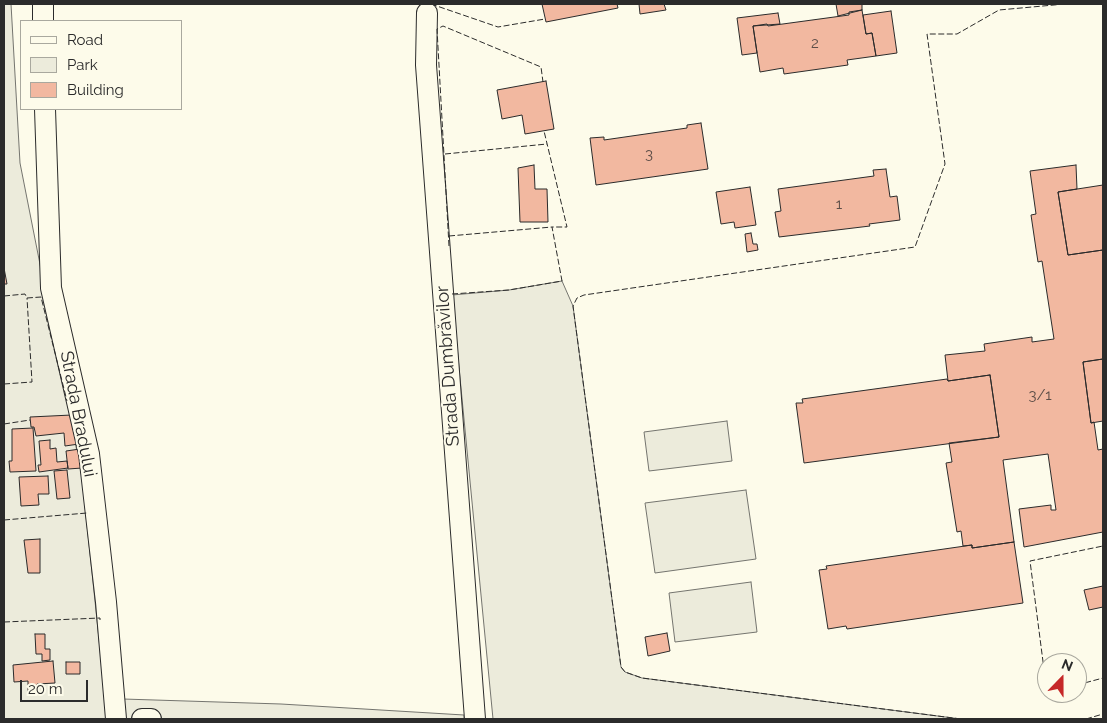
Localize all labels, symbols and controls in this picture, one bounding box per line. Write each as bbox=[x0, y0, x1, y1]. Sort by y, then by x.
legend bbox=[20, 20, 182, 110]
text: Road bbox=[67, 31, 103, 49]
house number: 2 bbox=[811, 34, 819, 52]
text: Park bbox=[67, 56, 98, 74]
text: Building bbox=[67, 81, 124, 99]
house number: 3 bbox=[645, 145, 653, 163]
house number: 1 bbox=[836, 195, 842, 213]
street label: Strada Dumbrăvilor bbox=[432, 285, 464, 447]
street label: Strada Bradului bbox=[55, 349, 101, 479]
house number: 3/1 bbox=[1028, 386, 1052, 404]
north arrow bbox=[1037, 653, 1087, 703]
text: N bbox=[1059, 656, 1075, 674]
scale bar bbox=[22, 670, 90, 702]
text: 20 m bbox=[28, 680, 63, 698]

